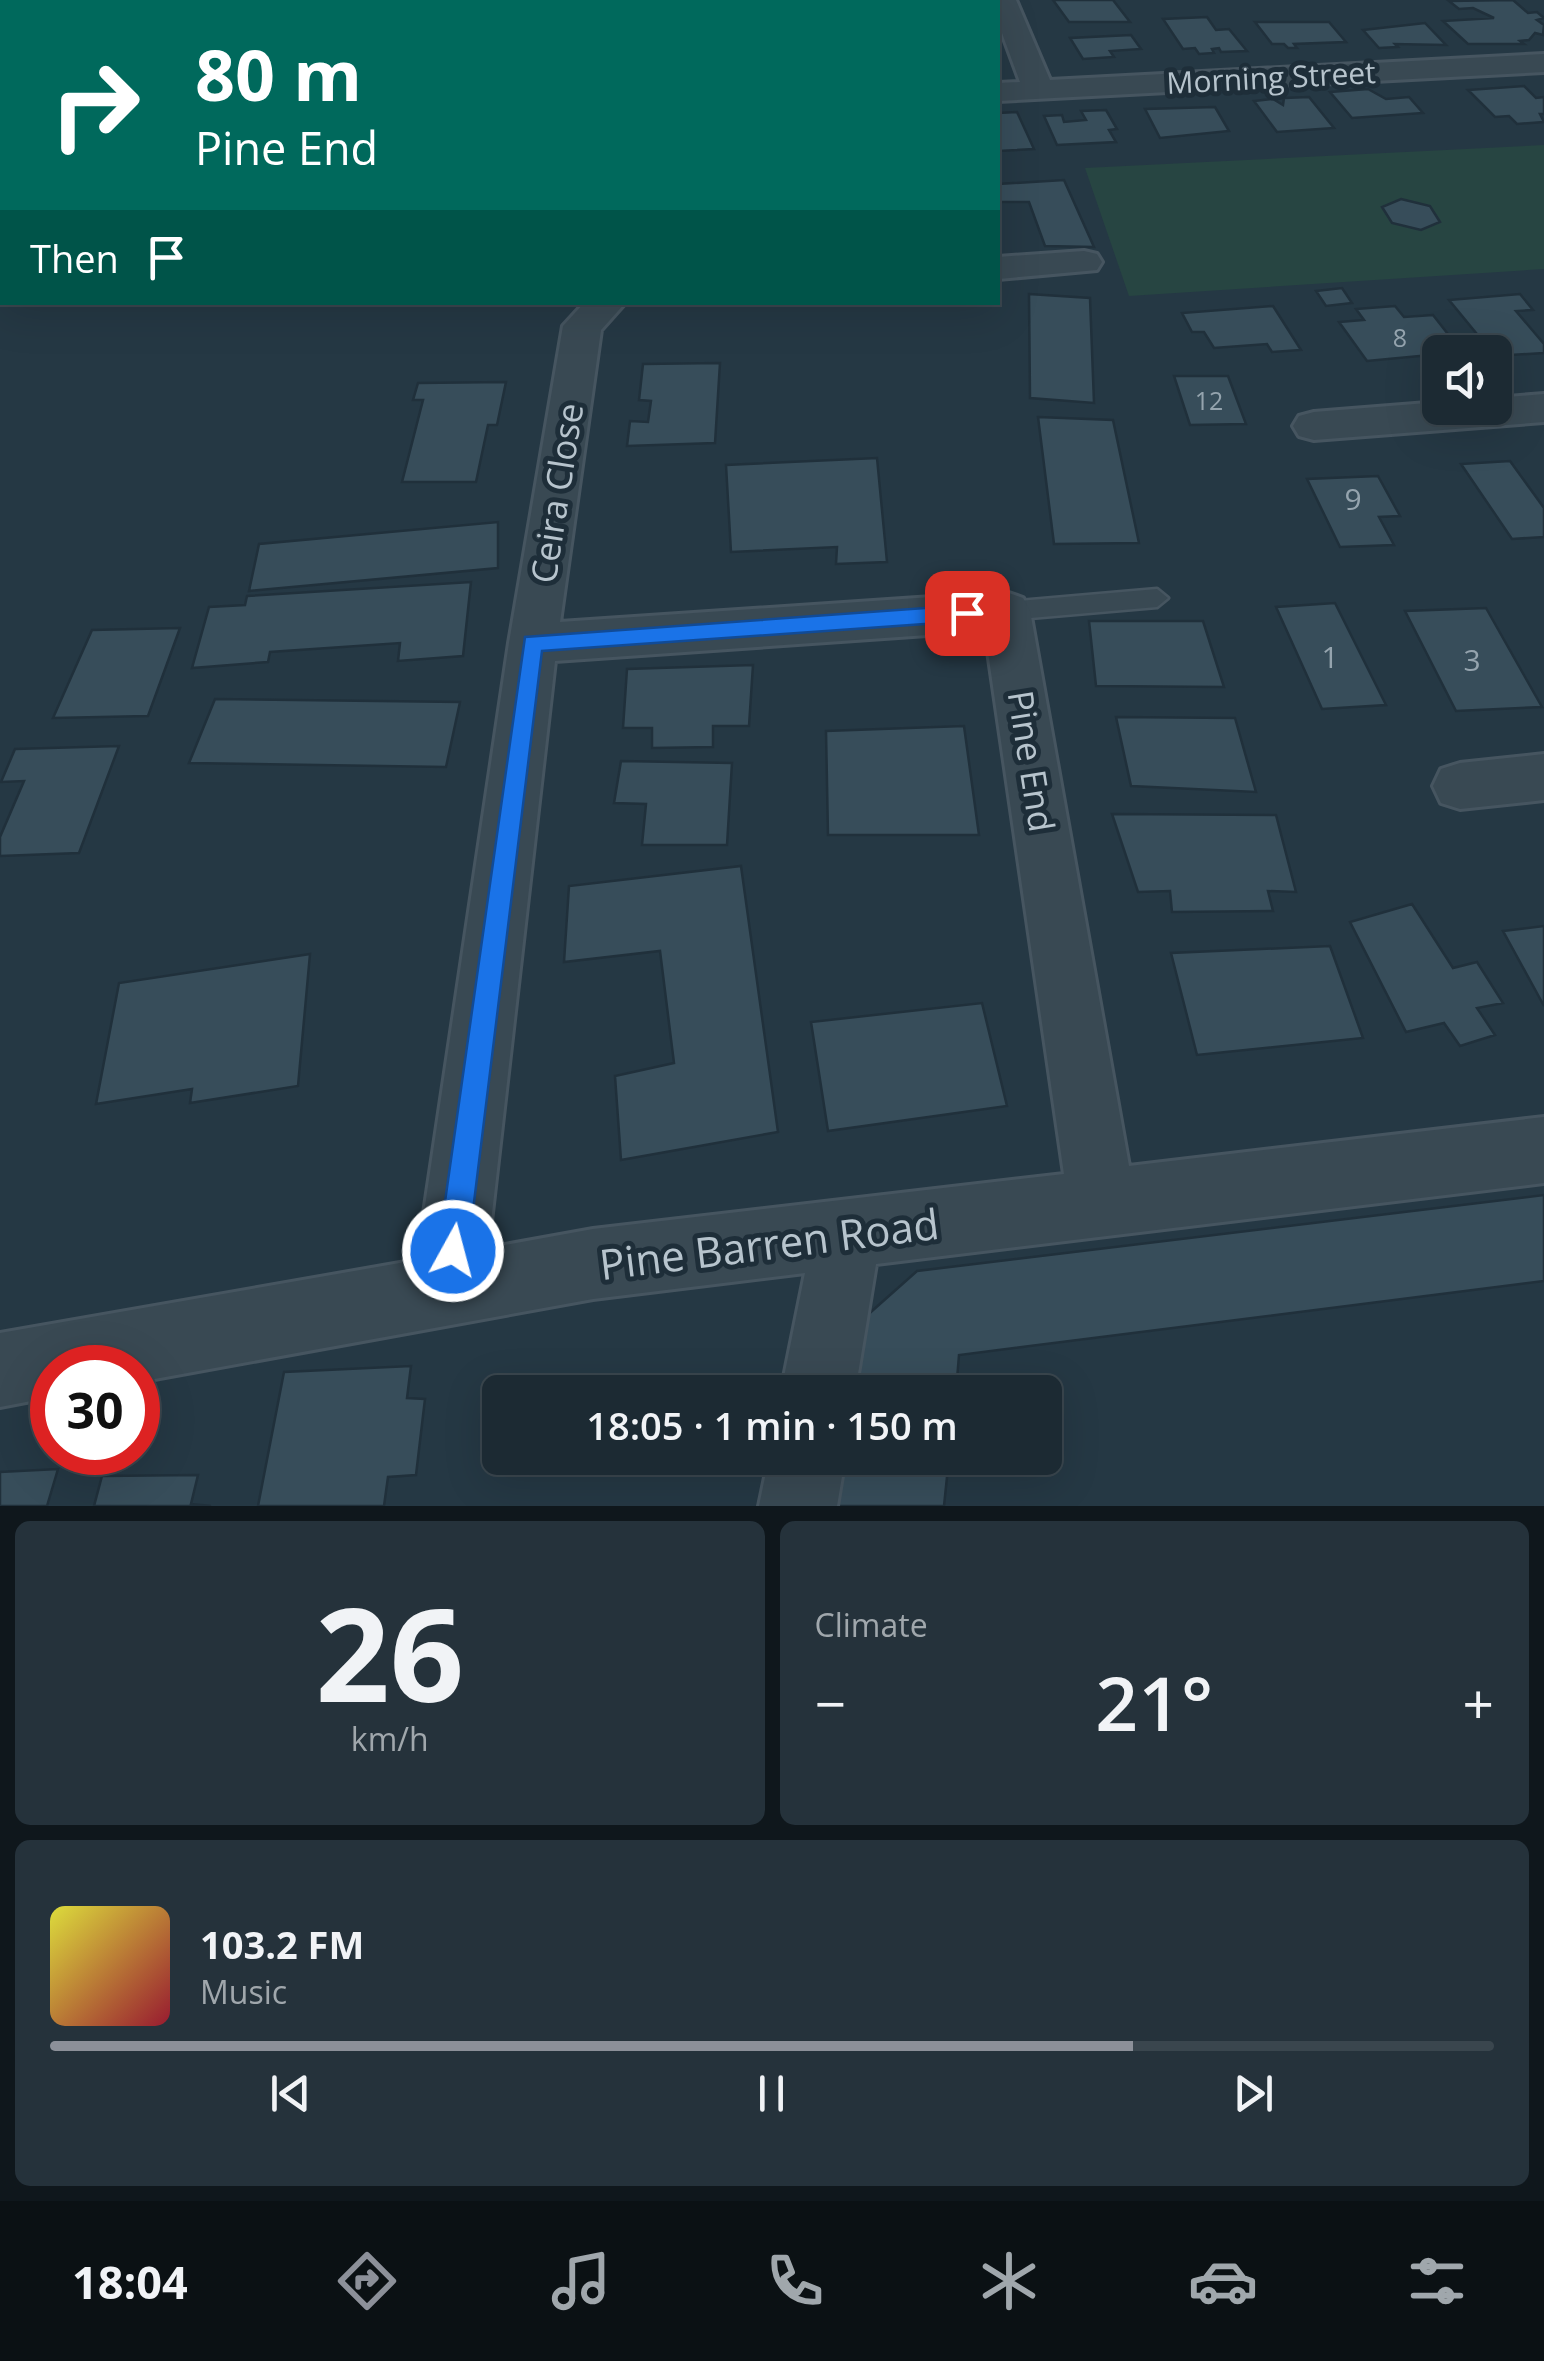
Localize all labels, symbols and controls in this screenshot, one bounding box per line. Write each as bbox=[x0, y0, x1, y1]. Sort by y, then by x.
text: 80 m bbox=[195, 26, 362, 122]
icon: right bbox=[30, 40, 160, 170]
street label: Morning Street bbox=[1165, 51, 1377, 103]
text: Pine End bbox=[195, 117, 378, 178]
icon: arrive bbox=[139, 230, 194, 285]
text: Then bbox=[30, 232, 119, 284]
house number: 8 bbox=[1393, 320, 1407, 354]
map controls bbox=[1422, 335, 1512, 425]
button: sound bbox=[1422, 335, 1512, 425]
house number: 12 bbox=[1195, 383, 1223, 417]
street label: Ceira Close bbox=[519, 400, 593, 586]
house number: 9 bbox=[1344, 478, 1362, 519]
pin bbox=[925, 571, 1010, 656]
icon: arrive bbox=[940, 586, 995, 641]
house number: 1 bbox=[1321, 636, 1339, 677]
house number: 3 bbox=[1463, 639, 1481, 680]
street label: Pine End bbox=[998, 687, 1066, 835]
street label: Pine Barren Road bbox=[596, 1194, 942, 1292]
position arrow bbox=[401, 1199, 505, 1303]
speed limit sign: 30 bbox=[30, 1345, 160, 1475]
text: 18:05 · 1 min · 150 m bbox=[586, 1399, 958, 1451]
text: 26 bbox=[315, 1563, 464, 1740]
text: Climate bbox=[815, 1603, 928, 1646]
text: 21° bbox=[1095, 1651, 1213, 1753]
text: − bbox=[815, 1665, 846, 1740]
text: + bbox=[1463, 1665, 1494, 1740]
text: km/h bbox=[351, 1717, 429, 1760]
text: 103.2 FM bbox=[200, 1918, 364, 1970]
text: Music bbox=[200, 1970, 287, 2013]
icon: previous bbox=[263, 2066, 318, 2121]
icon: pause bbox=[744, 2066, 799, 2121]
icon: next bbox=[1226, 2066, 1281, 2121]
icon: directions bbox=[332, 2246, 402, 2316]
icon: music bbox=[546, 2246, 616, 2316]
icon: phone bbox=[760, 2246, 830, 2316]
icon: climate bbox=[974, 2246, 1044, 2316]
icon: car bbox=[1188, 2246, 1258, 2316]
icon: filters bbox=[1402, 2246, 1472, 2316]
text: 18:04 bbox=[72, 2251, 188, 2312]

